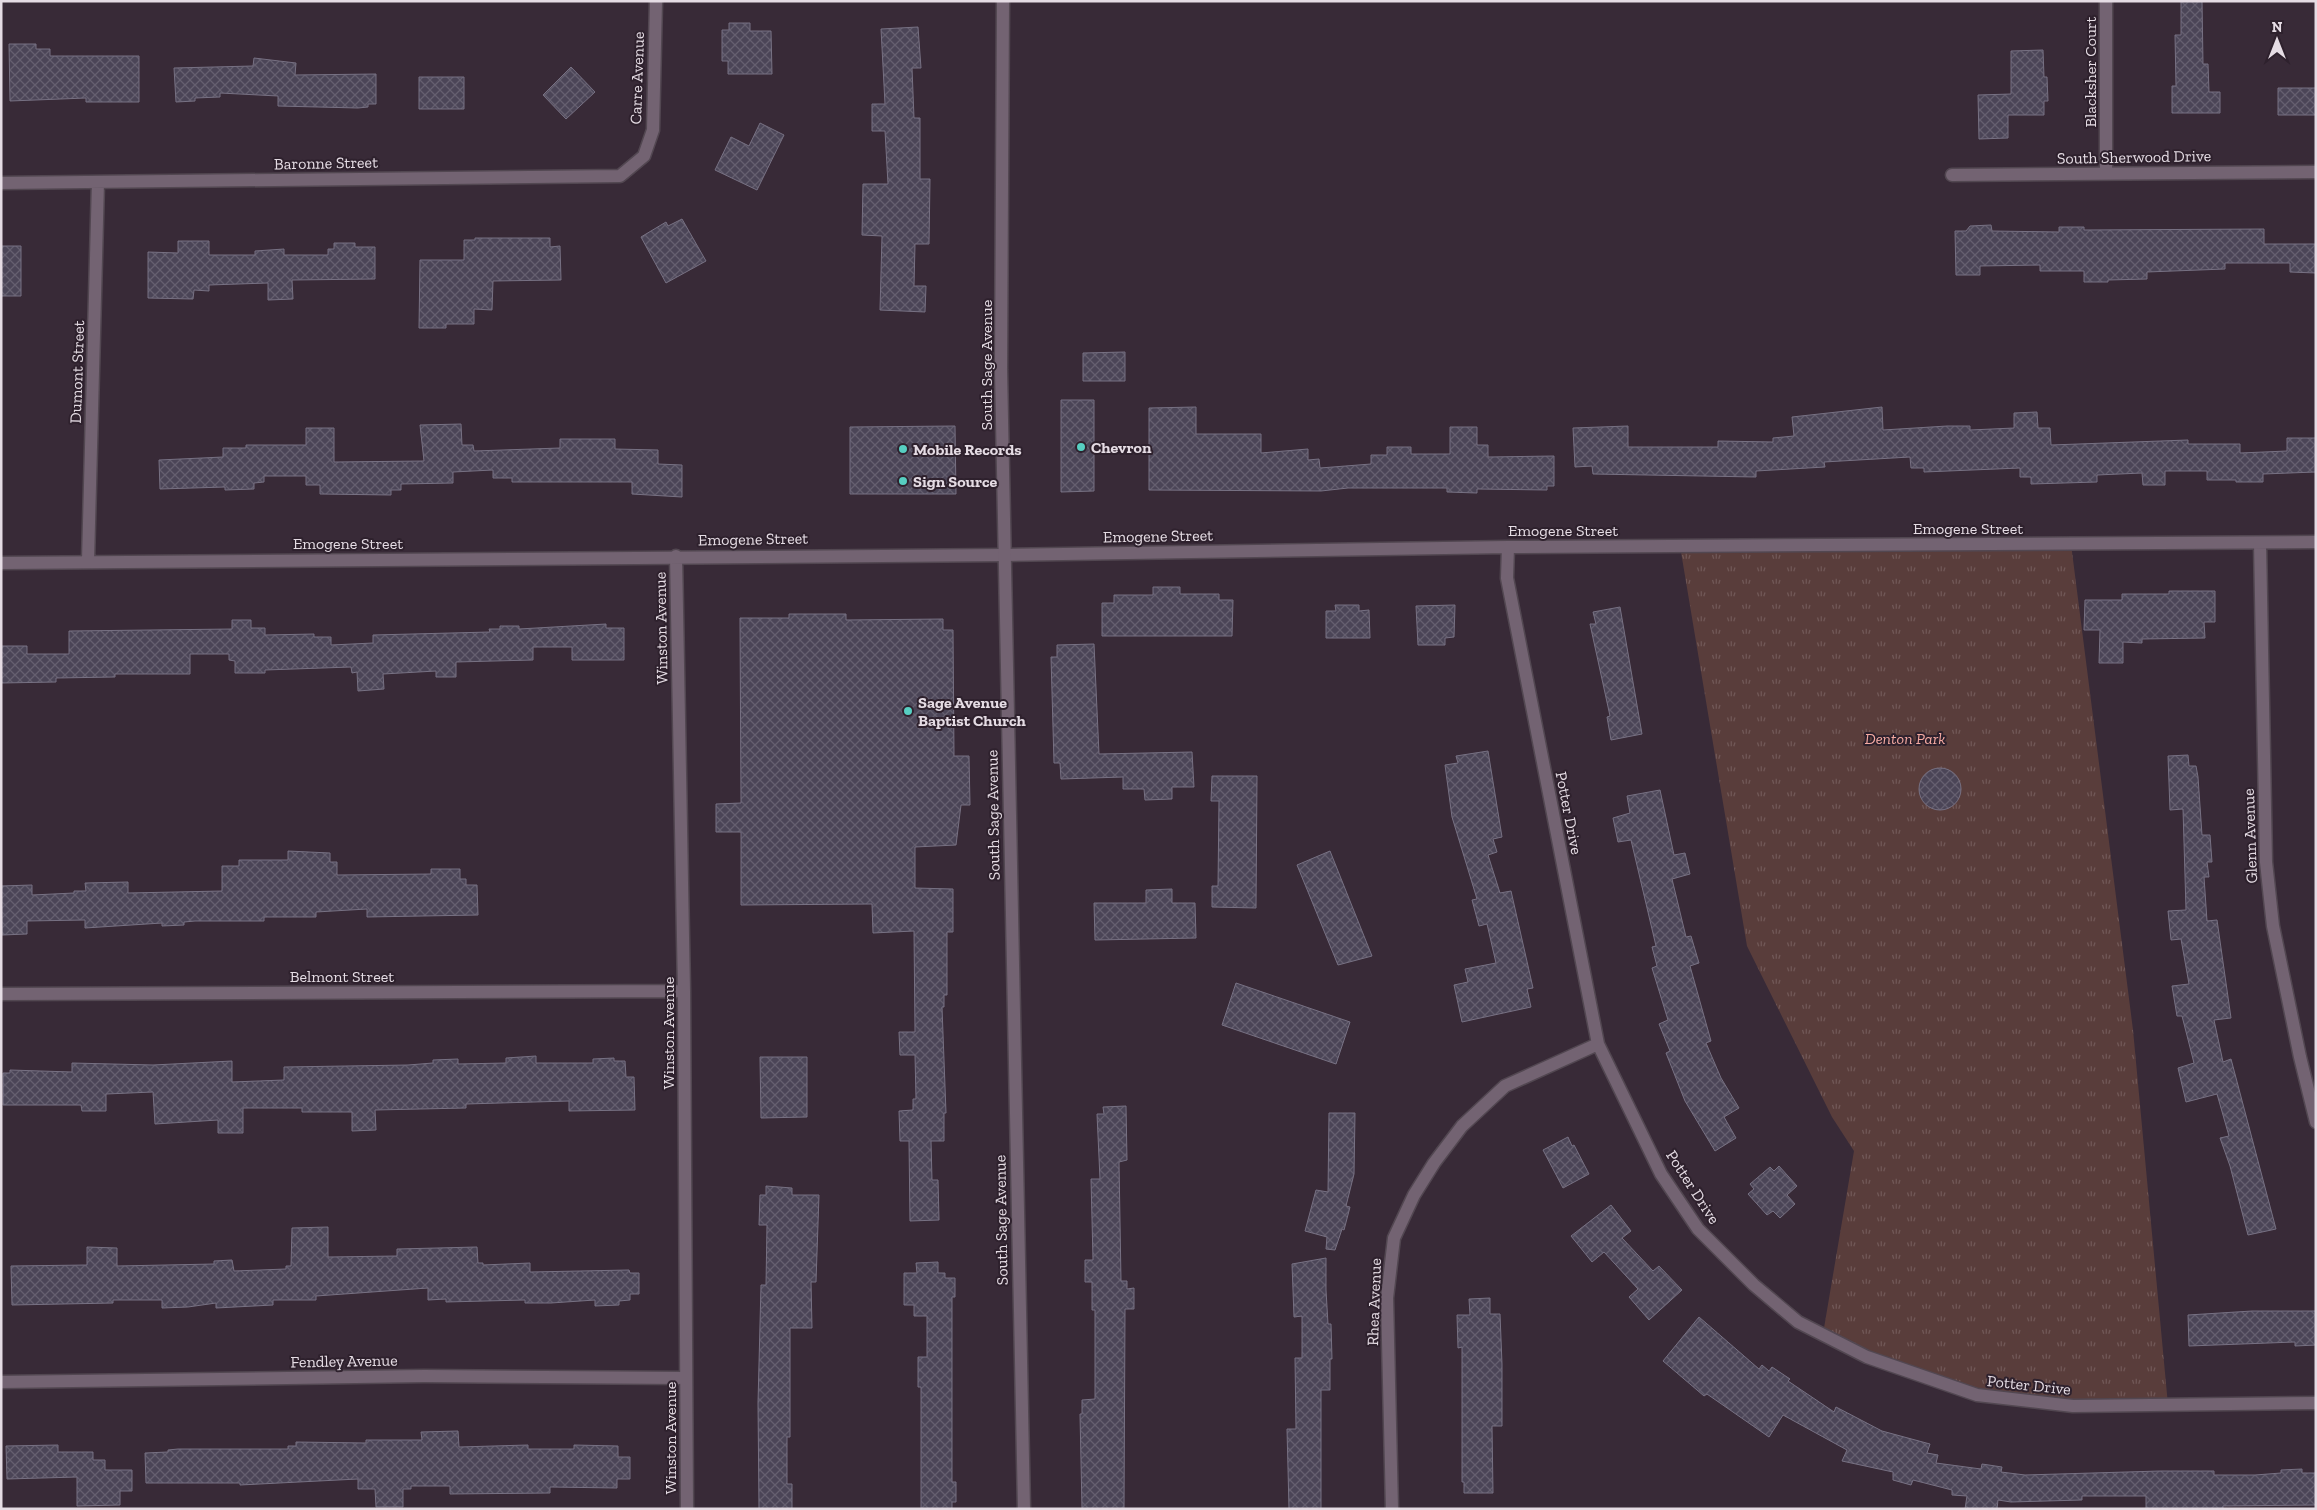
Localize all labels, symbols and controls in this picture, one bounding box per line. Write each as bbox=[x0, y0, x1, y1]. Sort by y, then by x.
north arrow bbox=[2252, 15, 2302, 65]
street label: Blacksher Court bbox=[2081, 16, 2100, 128]
text: N bbox=[2272, 19, 2283, 36]
street label: Carre Avenue bbox=[626, 31, 648, 125]
street label: South Sherwood Drive bbox=[2057, 146, 2211, 168]
street label: Baronne Street bbox=[274, 153, 378, 173]
street label: South Sage Avenue bbox=[977, 300, 996, 430]
street label: Dumont Street bbox=[66, 320, 88, 424]
place label: Chevron bbox=[1091, 438, 1152, 457]
place label: Mobile Records bbox=[913, 440, 1022, 459]
marker: Chevron bbox=[1075, 441, 1087, 453]
marker: Mobile Records bbox=[897, 443, 909, 455]
place label: Sign Source bbox=[913, 472, 997, 491]
marker: Sign Source bbox=[897, 475, 909, 487]
street label: Emogene Street bbox=[1913, 519, 2023, 538]
street label: Emogene Street bbox=[1508, 521, 1618, 540]
street label: Emogene Street bbox=[1103, 526, 1213, 546]
street label: Emogene Street bbox=[698, 529, 808, 549]
street label: Emogene Street bbox=[293, 534, 403, 553]
street label: Winston Avenue bbox=[651, 572, 671, 684]
place label: Sage Avenue Baptist Church bbox=[918, 693, 1027, 730]
marker: Sage Avenue Baptist Church bbox=[902, 705, 914, 717]
park label: Denton Park bbox=[1865, 729, 1945, 748]
street label: South Sage Avenue bbox=[982, 750, 1004, 880]
street label: Potter Drive bbox=[1552, 770, 1586, 856]
street label: Glenn Avenue bbox=[2239, 788, 2261, 884]
street label: Belmont Street bbox=[290, 967, 394, 986]
street label: Winston Avenue bbox=[659, 977, 678, 1089]
street label: Potter Drive bbox=[1662, 1147, 1724, 1227]
street label: South Sage Avenue bbox=[990, 1155, 1012, 1285]
street label: Rhea Avenue bbox=[1363, 1258, 1385, 1346]
street label: Fendley Avenue bbox=[290, 1351, 398, 1371]
street label: Potter Drive bbox=[1986, 1371, 2072, 1399]
street label: Winston Avenue bbox=[661, 1382, 680, 1494]

